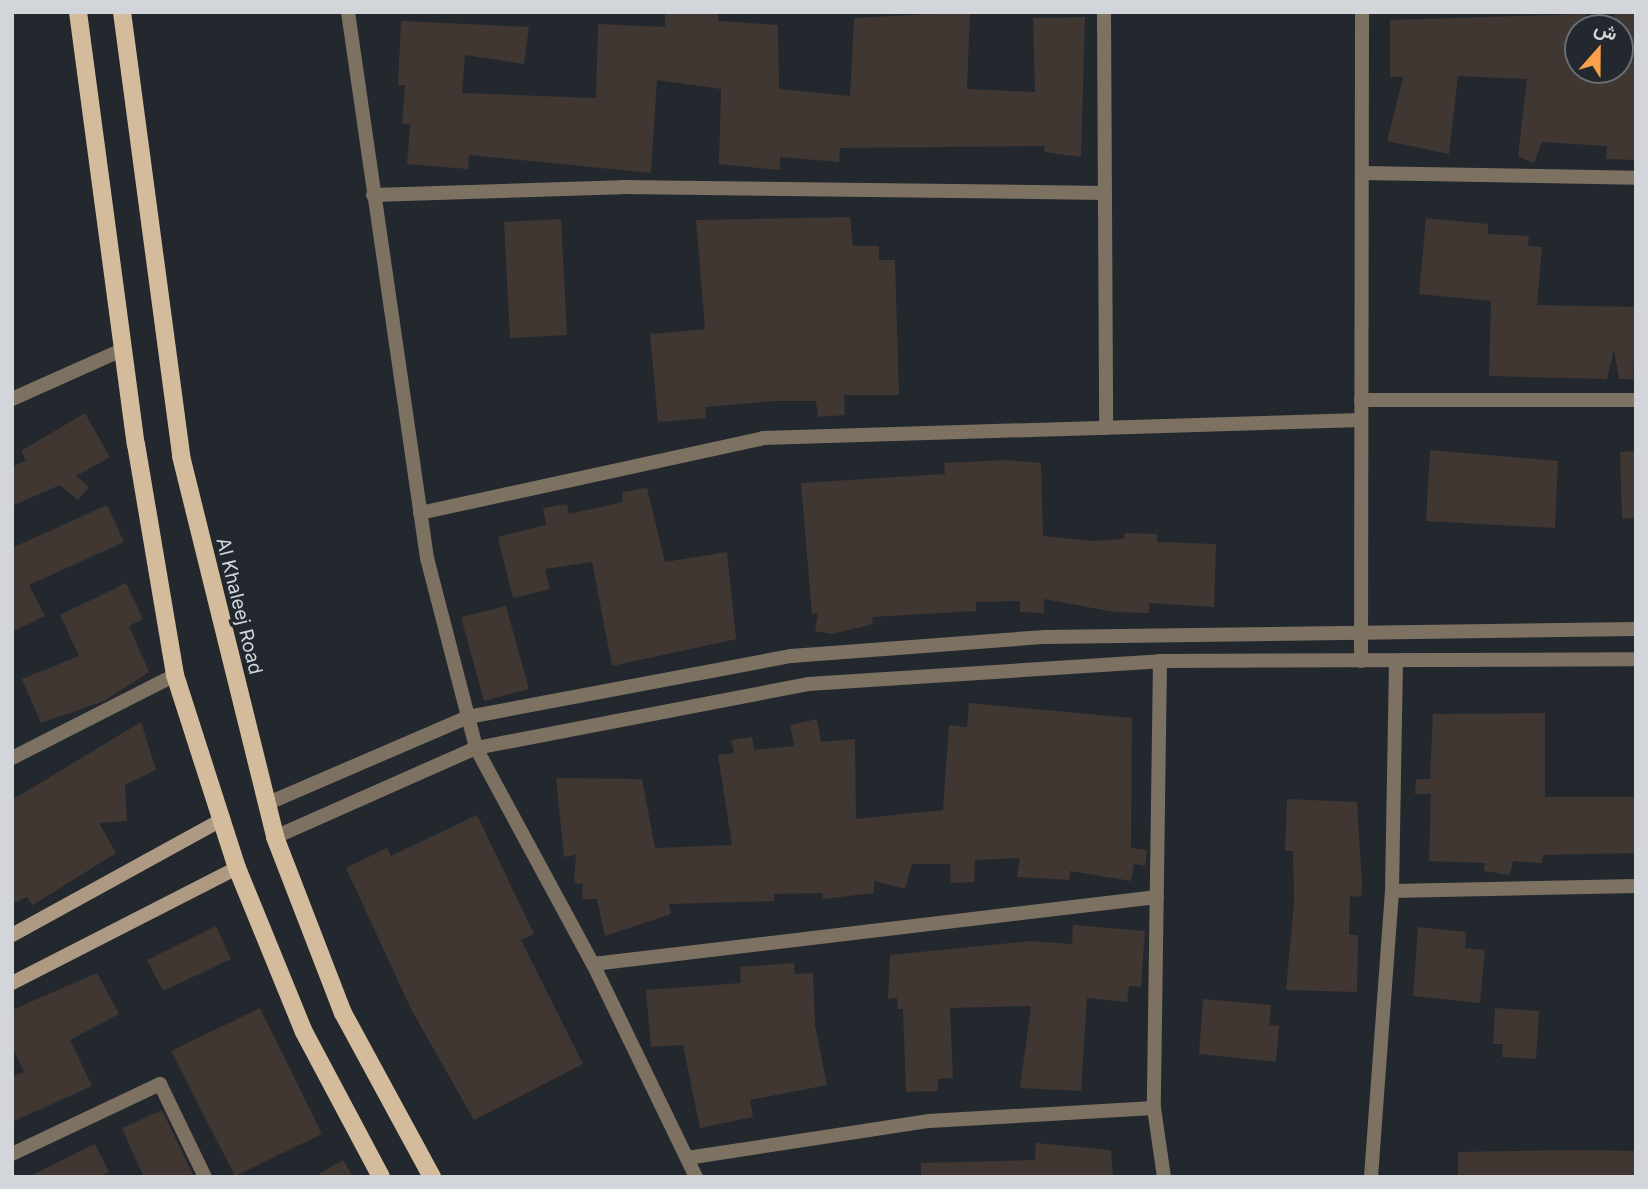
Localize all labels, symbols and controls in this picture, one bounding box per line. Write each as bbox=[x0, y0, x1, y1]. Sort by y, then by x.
north arrow bbox=[1564, 14, 1634, 84]
text: ش bbox=[1591, 16, 1621, 46]
street label: Al Khaleej Road bbox=[211, 535, 267, 677]

